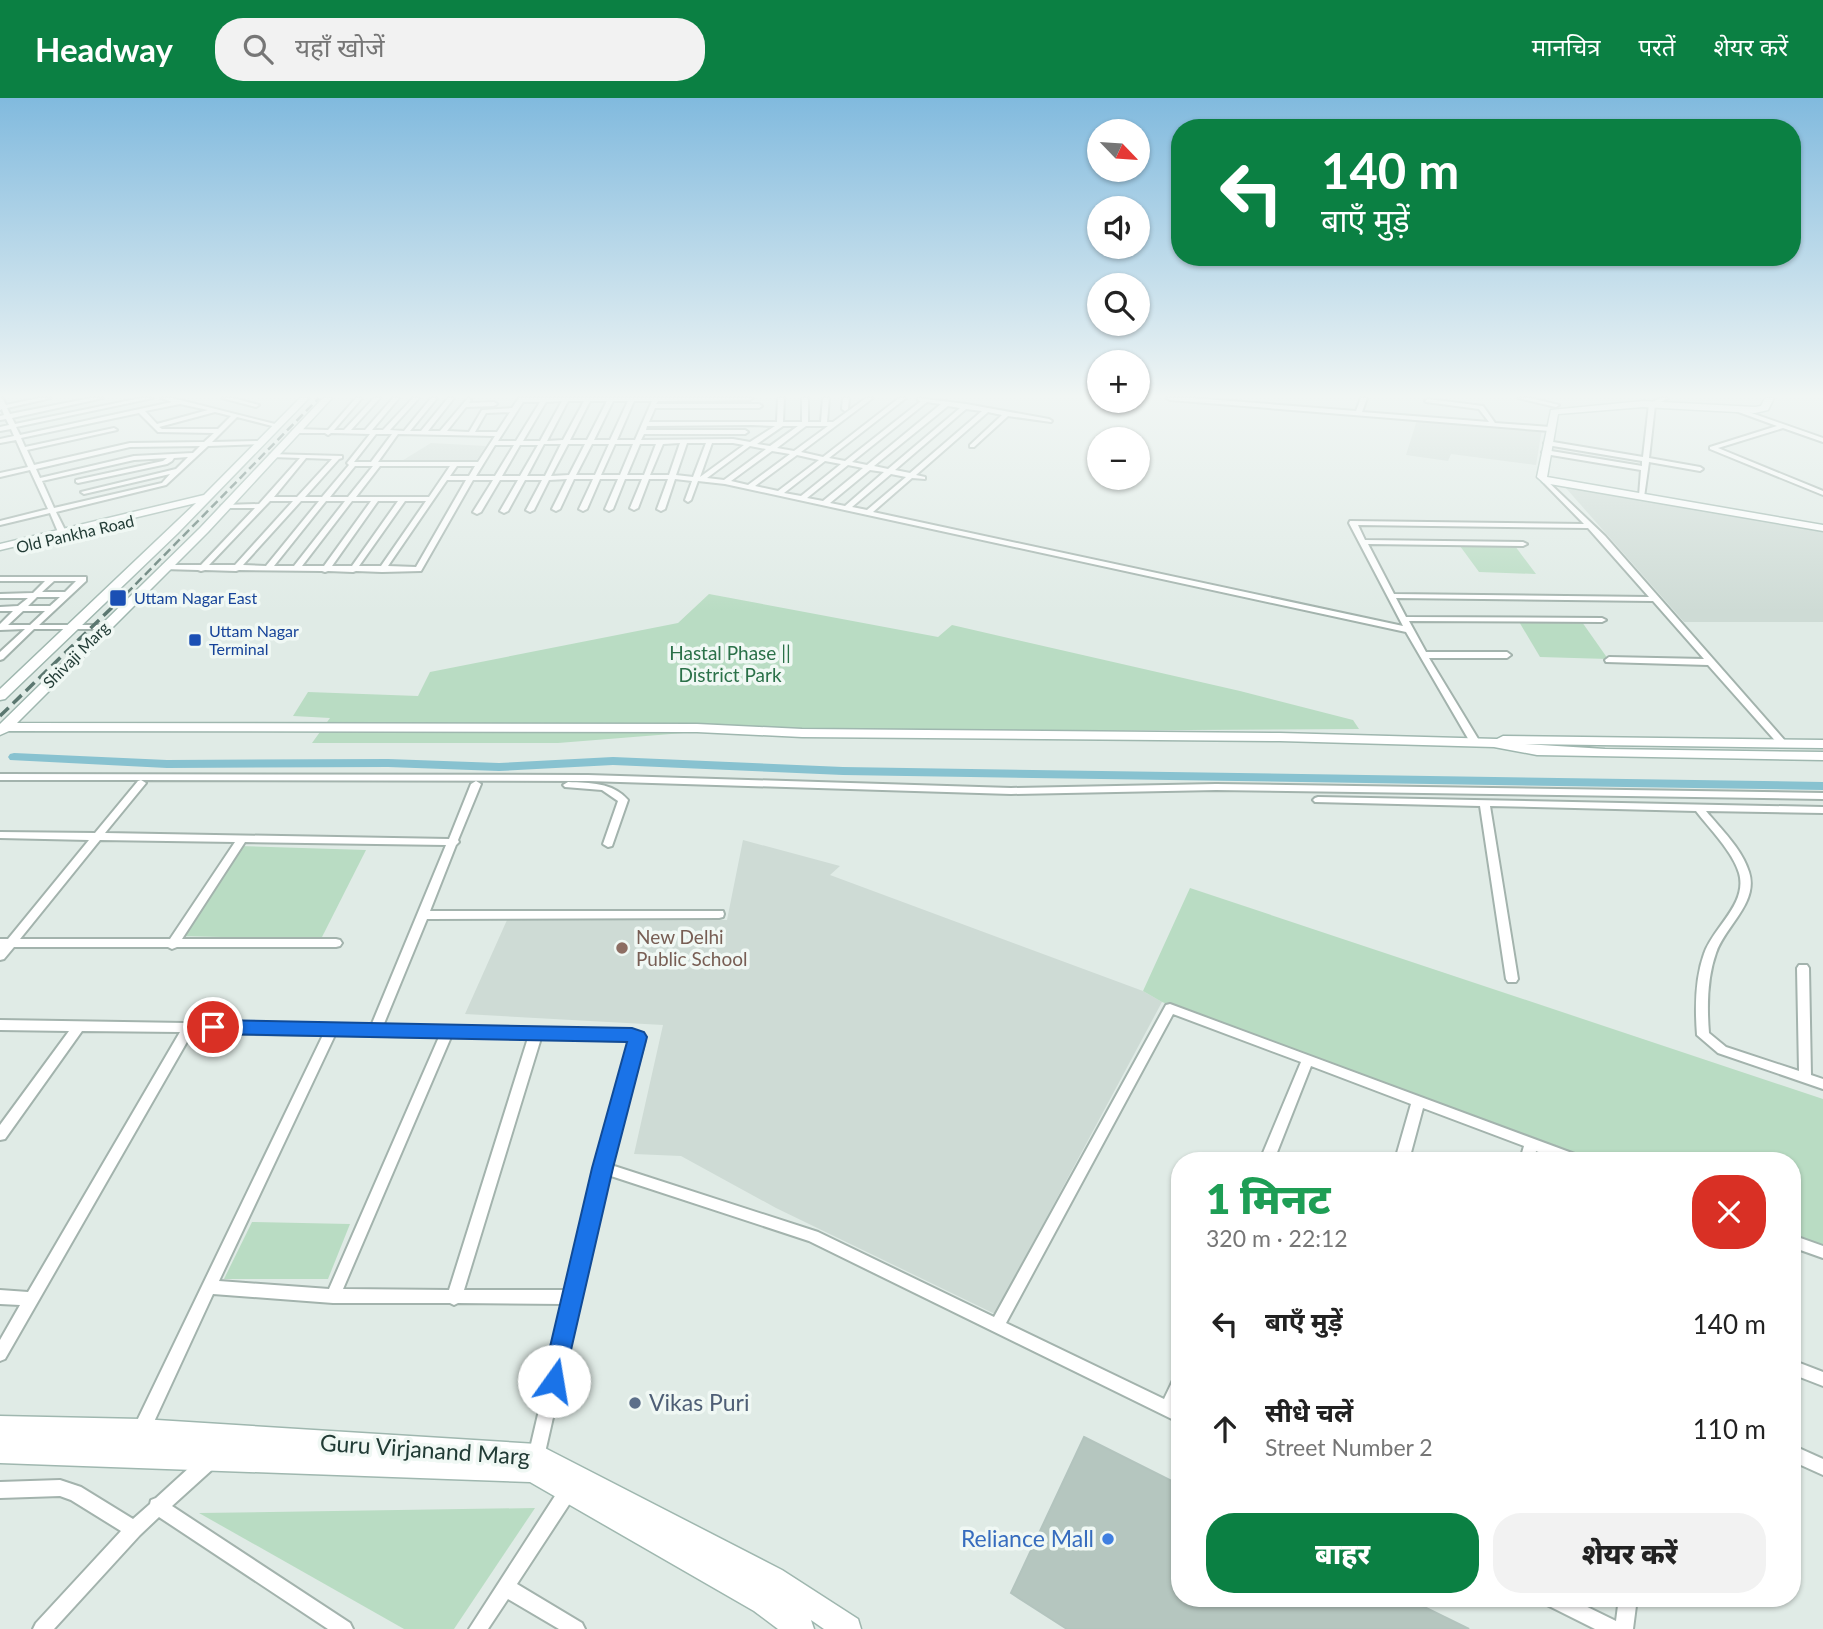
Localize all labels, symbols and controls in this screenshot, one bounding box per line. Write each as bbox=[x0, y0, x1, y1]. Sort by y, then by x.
search box bbox=[215, 18, 705, 81]
text: Headway bbox=[35, 29, 173, 69]
icon: search bbox=[239, 30, 277, 68]
text: यहाँ खोजें bbox=[295, 31, 385, 63]
text: मानचित्र bbox=[1532, 32, 1600, 61]
text: परतें bbox=[1638, 32, 1676, 61]
text: शेयर करें bbox=[1714, 32, 1788, 61]
north arrow bbox=[1087, 119, 1150, 182]
map controls bbox=[1087, 119, 1150, 490]
text: 140 m bbox=[1321, 141, 1459, 199]
icon: left bbox=[1206, 147, 1297, 238]
button: sound bbox=[1087, 196, 1150, 259]
text: बाएँ मुड़ें bbox=[1321, 200, 1410, 239]
button: search bbox=[1087, 273, 1150, 336]
button: + bbox=[1087, 350, 1150, 413]
button: − bbox=[1087, 427, 1150, 490]
street label: Old Pankha Road bbox=[14, 511, 136, 556]
marker: Uttam Nagar East bbox=[108, 588, 128, 608]
place label: Uttam Nagar East bbox=[134, 588, 258, 607]
street label: Shivaji Marg bbox=[39, 618, 113, 692]
place label: Uttam Nagar Terminal bbox=[209, 621, 299, 658]
marker: Uttam Nagar Terminal bbox=[187, 632, 203, 648]
park label: Hastal Phase || District Park bbox=[669, 641, 791, 686]
place label: New Delhi Public School bbox=[636, 925, 748, 970]
marker: New Delhi Public School bbox=[614, 940, 630, 956]
pin bbox=[183, 997, 243, 1057]
icon: arrive bbox=[194, 1008, 232, 1046]
text: 1 मिनट bbox=[1206, 1173, 1331, 1223]
button: close bbox=[1692, 1175, 1766, 1249]
text: 320 m · 22:12 bbox=[1206, 1224, 1348, 1252]
icon: left bbox=[1206, 1305, 1244, 1343]
text: बाएँ मुड़ें bbox=[1265, 1305, 1343, 1337]
text: 140 m bbox=[1693, 1308, 1766, 1340]
position arrow bbox=[517, 1344, 591, 1418]
place label: Vikas Puri bbox=[649, 1388, 749, 1416]
marker: Vikas Puri bbox=[627, 1395, 643, 1411]
text: सीधे चलें bbox=[1265, 1396, 1353, 1428]
icon: ahead bbox=[1206, 1410, 1244, 1448]
text: 110 m bbox=[1693, 1413, 1766, 1445]
street label: Guru Virjanand Marg bbox=[319, 1428, 531, 1470]
text: Street Number 2 bbox=[1265, 1433, 1433, 1461]
button: बाहर bbox=[1206, 1513, 1479, 1593]
button: शेयर करें bbox=[1493, 1513, 1766, 1593]
place label: Reliance Mall bbox=[961, 1524, 1094, 1552]
marker: Reliance Mall bbox=[1100, 1531, 1116, 1547]

